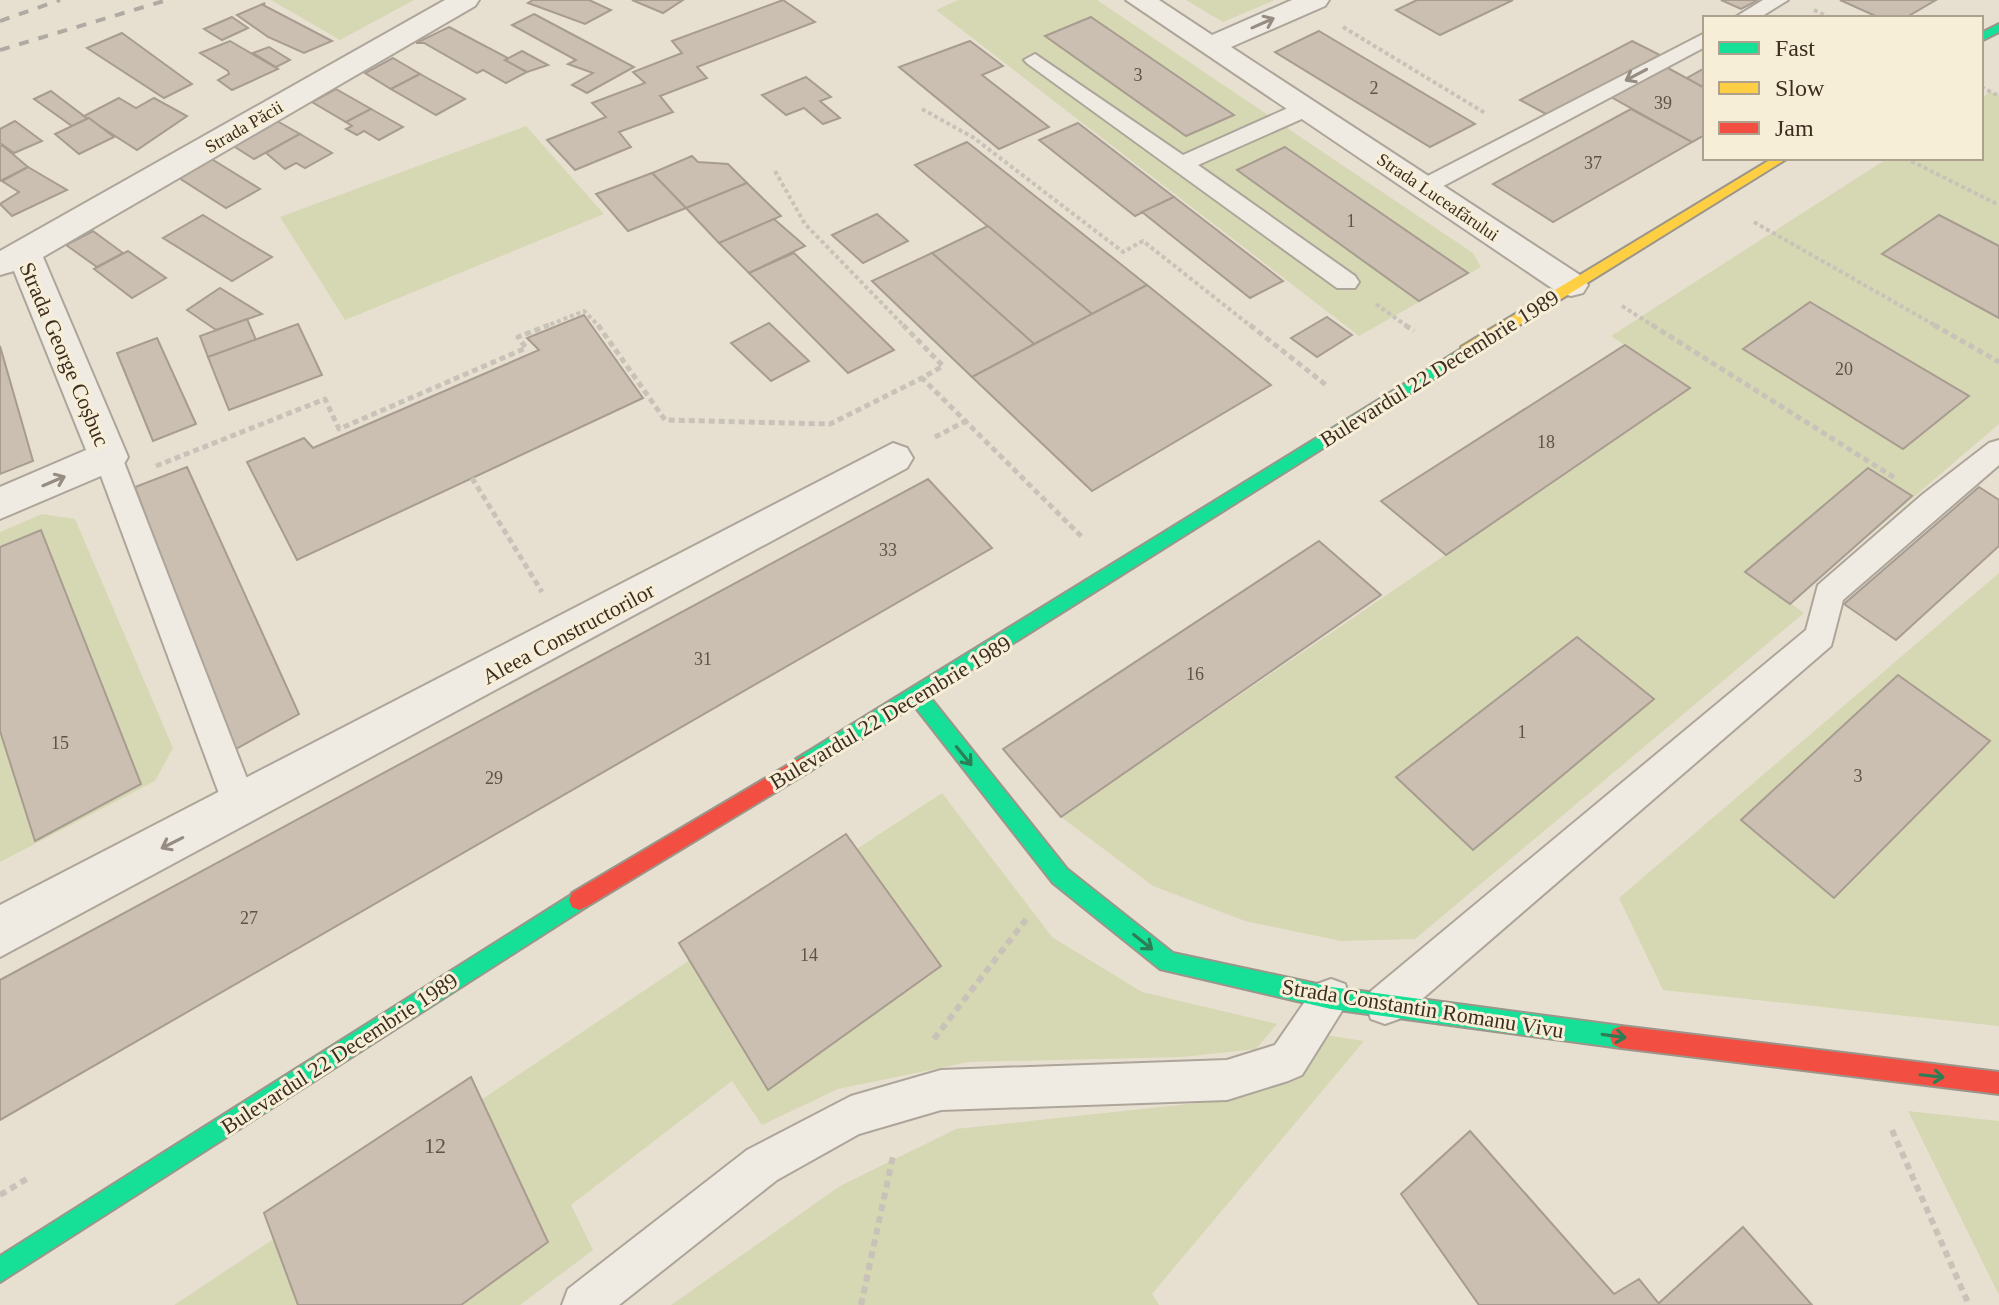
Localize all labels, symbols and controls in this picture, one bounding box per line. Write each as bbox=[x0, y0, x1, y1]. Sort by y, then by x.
one-way arrow bbox=[1250, 15, 1274, 30]
legend bbox=[1703, 16, 1983, 160]
text: Fast bbox=[1775, 35, 1815, 61]
house number: 3 bbox=[1134, 65, 1143, 85]
one-way arrow bbox=[1625, 68, 1648, 84]
text: Slow bbox=[1775, 75, 1825, 101]
house number: 2 bbox=[1370, 78, 1379, 98]
house number: 39 bbox=[1654, 93, 1672, 113]
street label: Strada Păcii bbox=[202, 97, 286, 157]
text: Jam bbox=[1775, 115, 1814, 141]
street label: Strada Luceafărului bbox=[1373, 149, 1503, 245]
house number: 37 bbox=[1584, 153, 1602, 173]
house number: 1 bbox=[1347, 211, 1356, 231]
street label: Strada George Coșbuc bbox=[14, 258, 115, 450]
street label: Bulevardul 22 Decembrie 1989 bbox=[1315, 284, 1563, 452]
house number: 20 bbox=[1835, 359, 1853, 379]
house number: 18 bbox=[1537, 432, 1555, 452]
one-way arrow bbox=[41, 472, 66, 487]
house number: 33 bbox=[879, 540, 897, 560]
street label: Aleea Constructorilor bbox=[478, 577, 659, 689]
street label: Bulevardul 22 Decembrie 1989 bbox=[765, 630, 1015, 794]
house number: 31 bbox=[694, 649, 712, 669]
house number: 16 bbox=[1186, 664, 1204, 684]
house number: 1 bbox=[1518, 722, 1527, 742]
house number: 15 bbox=[51, 733, 69, 753]
one-way arrow bbox=[956, 745, 973, 766]
house number: 3 bbox=[1854, 766, 1863, 786]
house number: 29 bbox=[485, 768, 503, 788]
one-way arrow bbox=[160, 835, 184, 851]
house number: 27 bbox=[240, 908, 258, 928]
one-way arrow bbox=[1132, 933, 1153, 951]
house number: 14 bbox=[800, 945, 818, 965]
street label: Bulevardul 22 Decembrie 1989 bbox=[216, 968, 462, 1139]
street label: Strada Constantin Romanu Vivu bbox=[1280, 974, 1566, 1043]
one-way arrow bbox=[1601, 1029, 1626, 1044]
one-way arrow bbox=[1918, 1069, 1945, 1084]
house number: 12 bbox=[424, 1133, 446, 1158]

